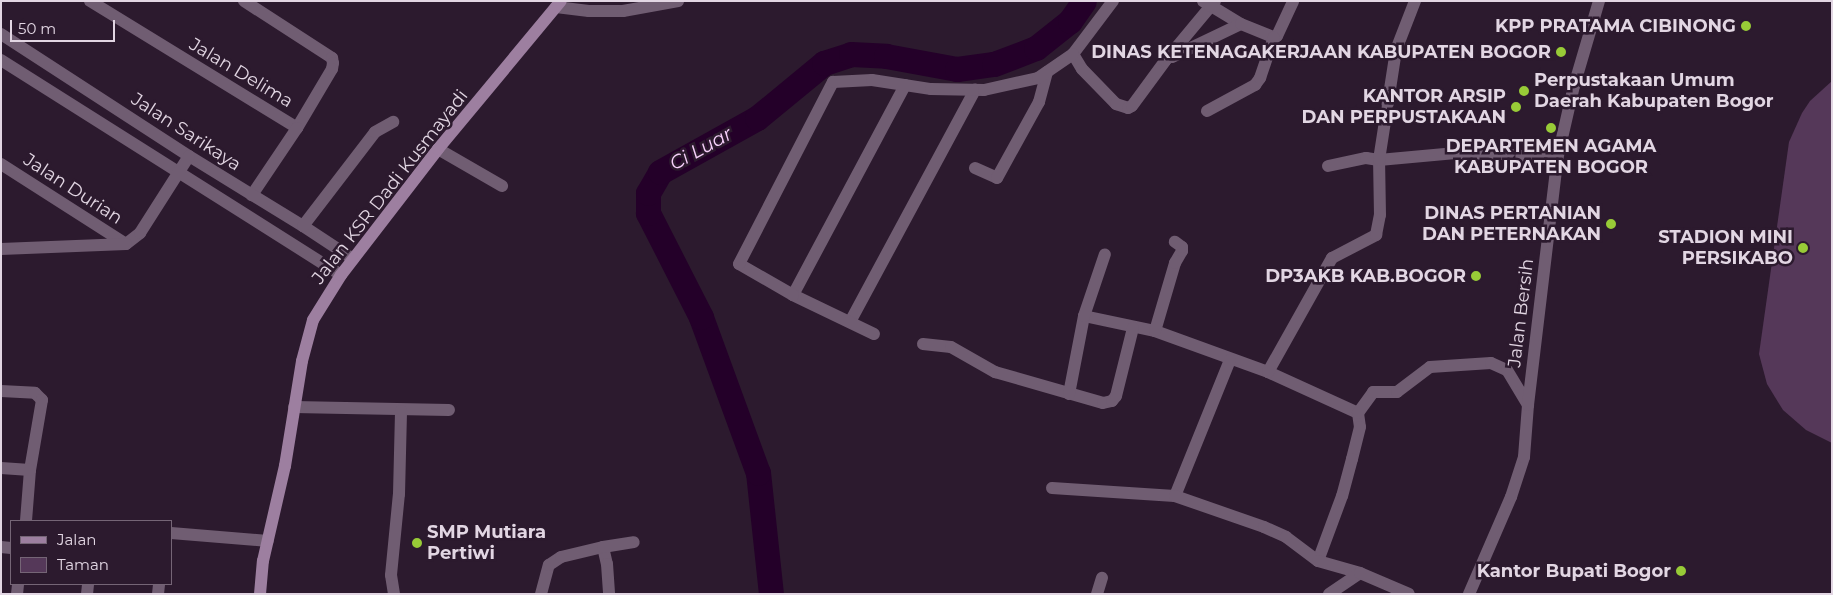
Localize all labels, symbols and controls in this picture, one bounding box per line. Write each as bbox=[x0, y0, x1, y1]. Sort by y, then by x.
scale bar bbox=[12, 10, 118, 42]
place label: KPP PRATAMA CIBINONG bbox=[1495, 15, 1736, 37]
text: 50 m bbox=[18, 19, 56, 38]
marker: KPP PRATAMA CIBINONG bbox=[1740, 20, 1752, 32]
street label: Jalan Delima bbox=[185, 34, 297, 112]
place label: DINAS KETENAGAKERJAAN KABUPATEN BOGOR bbox=[1091, 41, 1551, 63]
marker: DINAS KETENAGAKERJAAN KABUPATEN BOGOR bbox=[1555, 46, 1567, 58]
place label: Perpustakaan Umum Daerah Kabupaten Bogor bbox=[1534, 70, 1774, 112]
marker: Perpustakaan Umum Daerah Kabupaten Bogor bbox=[1518, 85, 1530, 97]
street label: Jalan KSR Dadi Kusmayadi bbox=[308, 86, 472, 288]
place label: KANTOR ARSIP DAN PERPUSTAKAAN bbox=[1302, 86, 1506, 128]
street label: Jalan Sarikaya bbox=[127, 89, 245, 175]
marker: KANTOR ARSIP DAN PERPUSTAKAAN bbox=[1510, 101, 1522, 113]
marker: DEPARTEMEN AGAMA KABUPATEN BOGOR bbox=[1545, 122, 1557, 134]
water label: Ci Luar bbox=[666, 123, 736, 175]
place label: DEPARTEMEN AGAMA KABUPATEN BOGOR bbox=[1446, 136, 1656, 178]
street label: Jalan Durian bbox=[19, 149, 127, 229]
place label: DINAS PERTANIAN DAN PETERNAKAN bbox=[1422, 203, 1601, 245]
marker: DINAS PERTANIAN DAN PETERNAKAN bbox=[1605, 218, 1617, 230]
place label: STADION MINI PERSIKABO bbox=[1658, 227, 1793, 270]
marker: STADION MINI PERSIKABO bbox=[1797, 242, 1809, 254]
street label: Jalan Bersih bbox=[1504, 257, 1538, 369]
place label: DP3AKB KAB.BOGOR bbox=[1265, 265, 1466, 287]
marker: DP3AKB KAB.BOGOR bbox=[1470, 270, 1482, 282]
legend bbox=[10, 520, 172, 585]
place label: SMP Mutiara Pertiwi bbox=[427, 522, 546, 564]
text: Jalan bbox=[57, 530, 96, 549]
marker: SMP Mutiara Pertiwi bbox=[411, 537, 423, 549]
text: Taman bbox=[57, 555, 109, 574]
place label: Kantor Bupati Bogor bbox=[1477, 560, 1671, 582]
marker: Kantor Bupati Bogor bbox=[1675, 565, 1687, 577]

